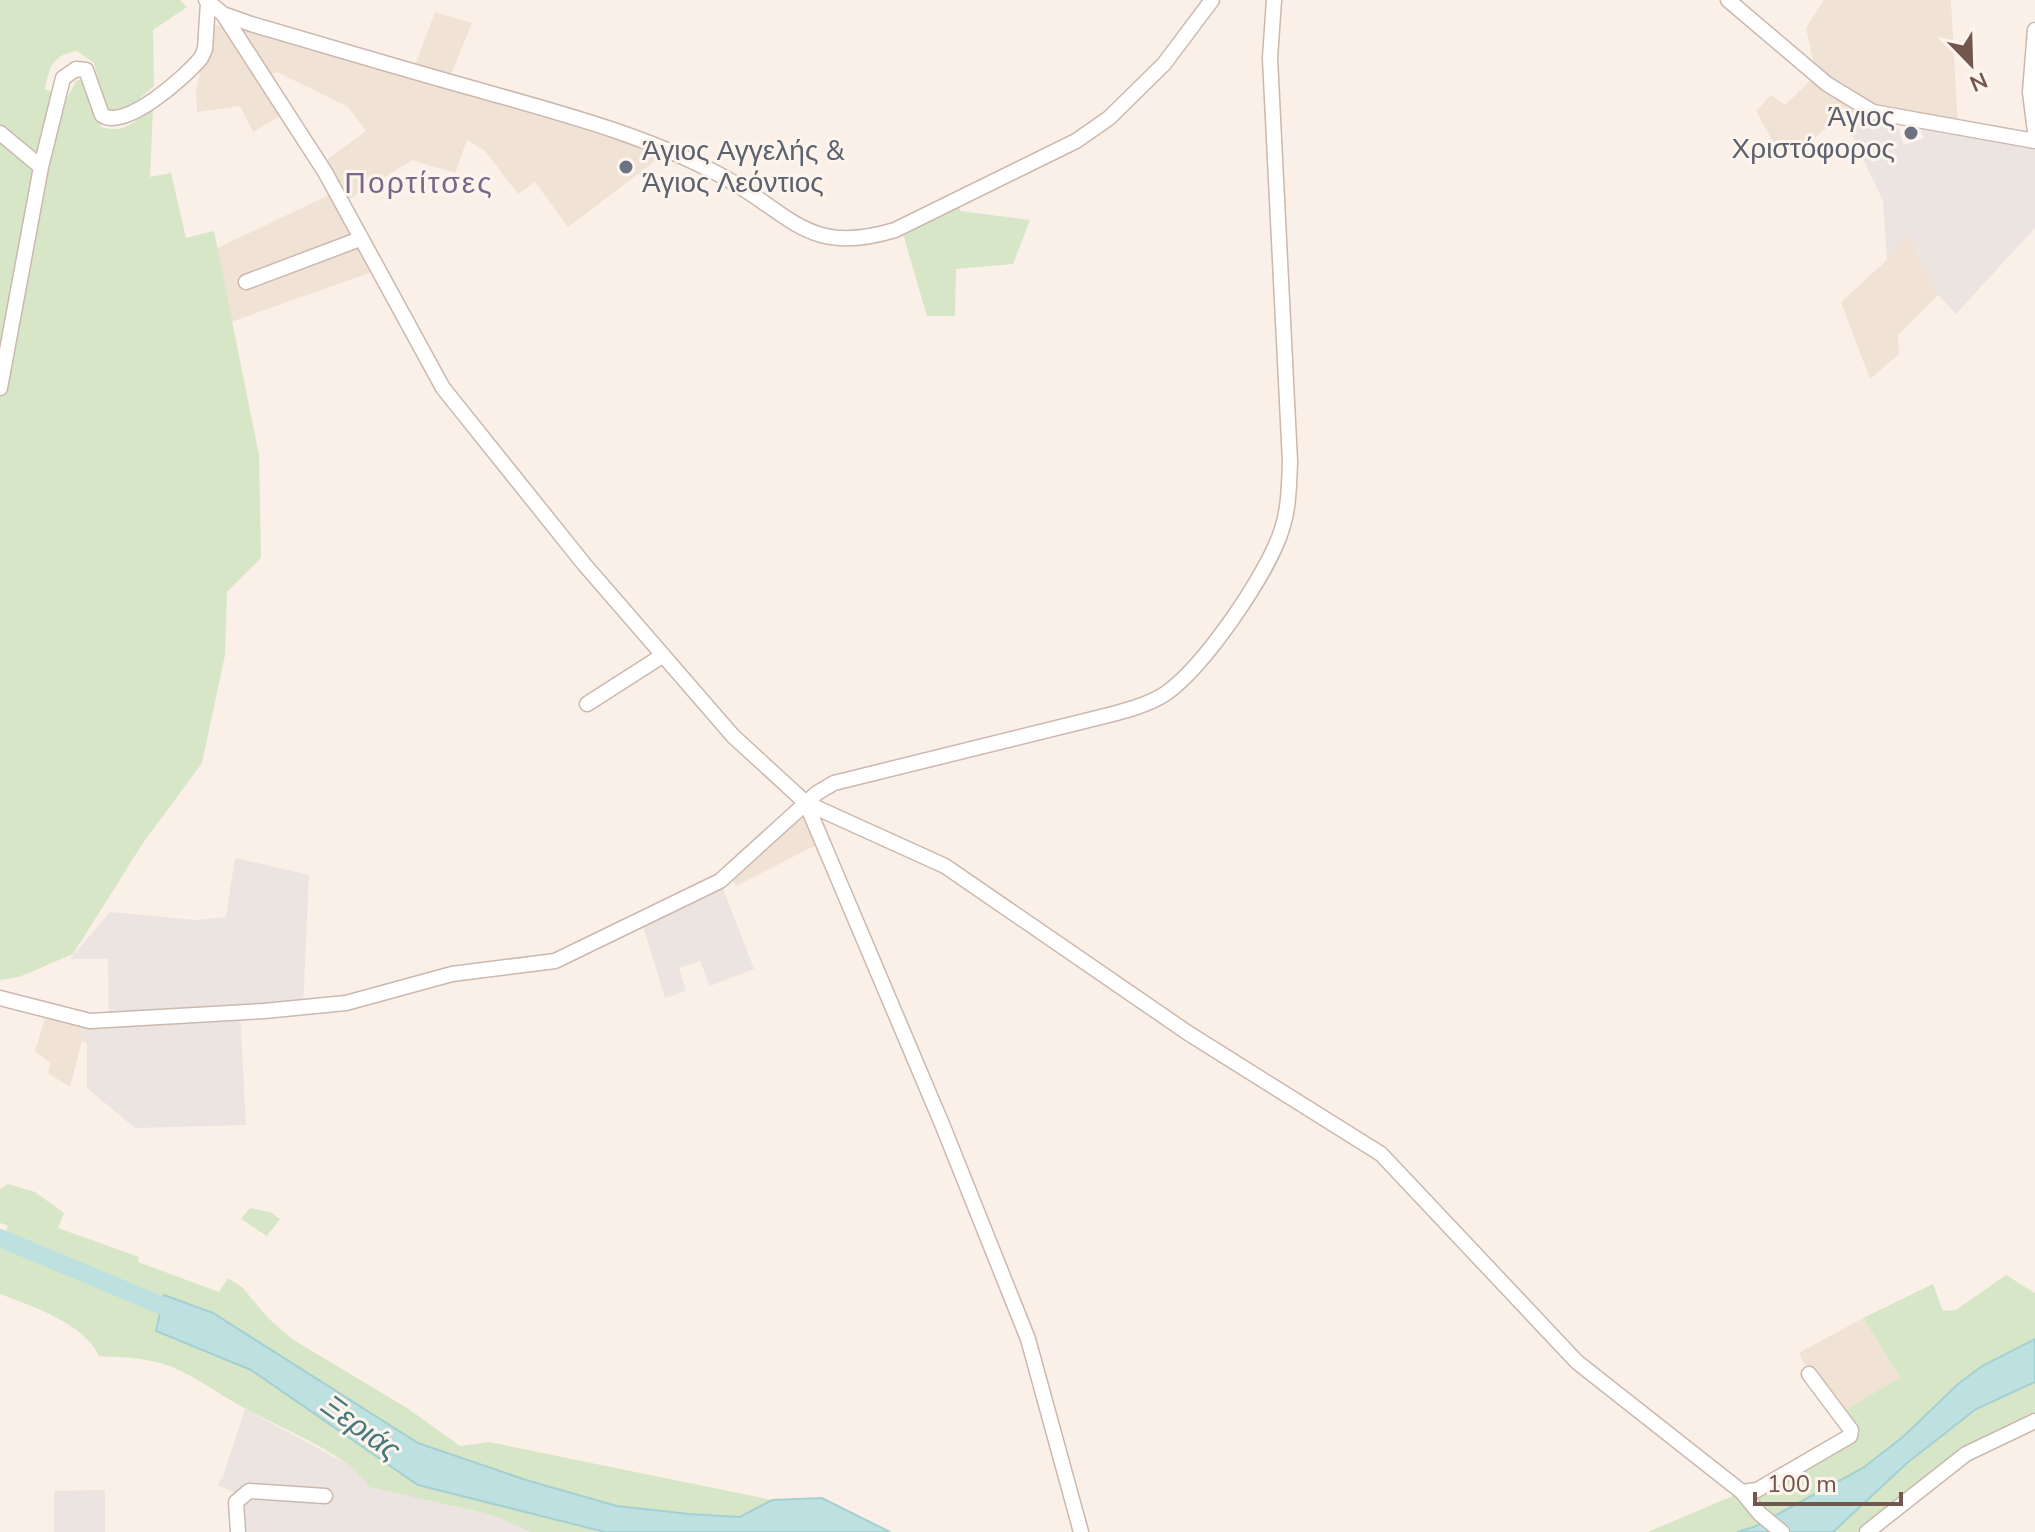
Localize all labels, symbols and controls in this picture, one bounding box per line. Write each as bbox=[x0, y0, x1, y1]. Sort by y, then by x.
north arrow bbox=[1931, 24, 2011, 104]
text: N bbox=[1965, 64, 1992, 99]
place label: Άγιος Χριστόφορος bbox=[1732, 98, 1895, 168]
marker: Άγιος Χριστόφορος bbox=[1902, 124, 1920, 142]
place label: Άγιος Αγγελής & Άγιος Λεόντιος bbox=[642, 132, 846, 202]
marker: Άγιος Αγγελής & Άγιος Λεόντιος bbox=[617, 158, 635, 176]
district label: Πορτίτσες bbox=[344, 163, 494, 204]
water label: Ξεριάς bbox=[312, 1385, 409, 1471]
scale bar bbox=[1755, 1456, 1901, 1506]
text: 100 m bbox=[1767, 1468, 1837, 1500]

